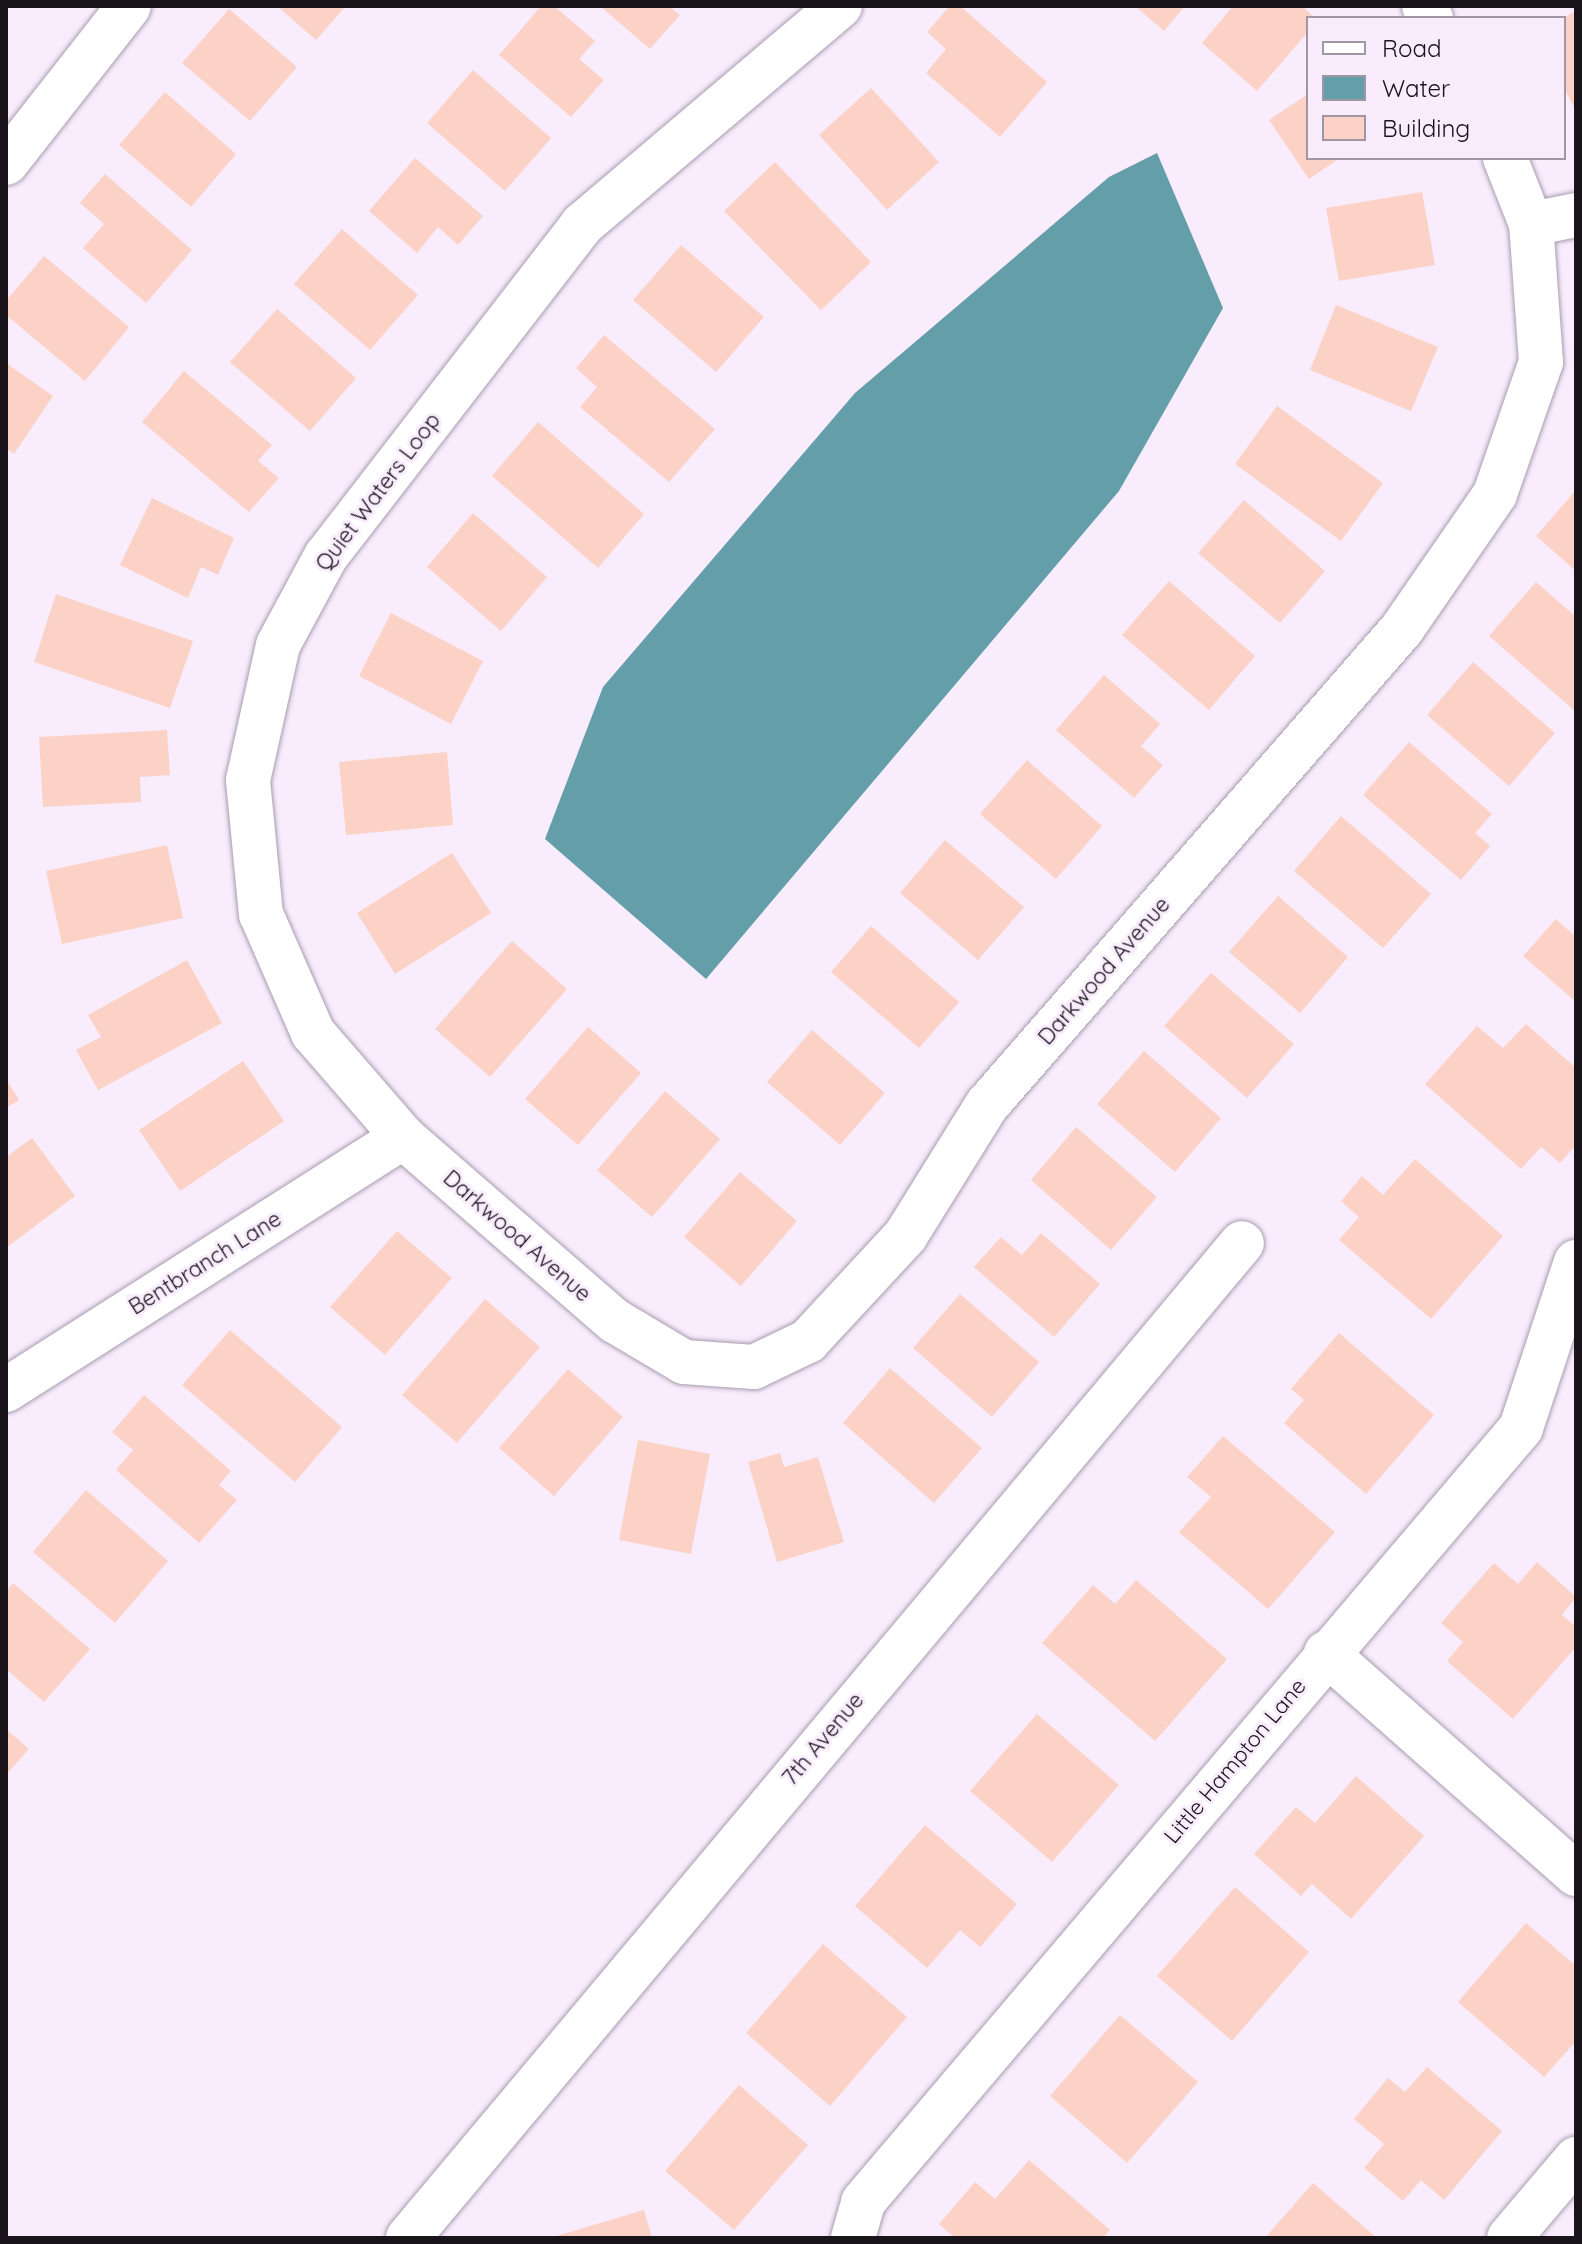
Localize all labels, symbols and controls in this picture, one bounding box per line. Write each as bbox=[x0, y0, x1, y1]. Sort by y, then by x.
legend bbox=[1306, 16, 1566, 160]
text: Road bbox=[1382, 33, 1442, 63]
text: Water bbox=[1382, 73, 1450, 103]
text: Building bbox=[1382, 113, 1470, 143]
street label: Quiet Waters Loop bbox=[310, 408, 446, 576]
street label: Darkwood Avenue bbox=[1033, 892, 1175, 1050]
street label: Darkwood Avenue bbox=[438, 1165, 596, 1307]
street label: Bentbranch Lane bbox=[124, 1206, 286, 1320]
street label: Little Hampton Lane bbox=[1158, 1673, 1312, 1849]
street label: 7th Avenue bbox=[777, 1687, 869, 1791]

